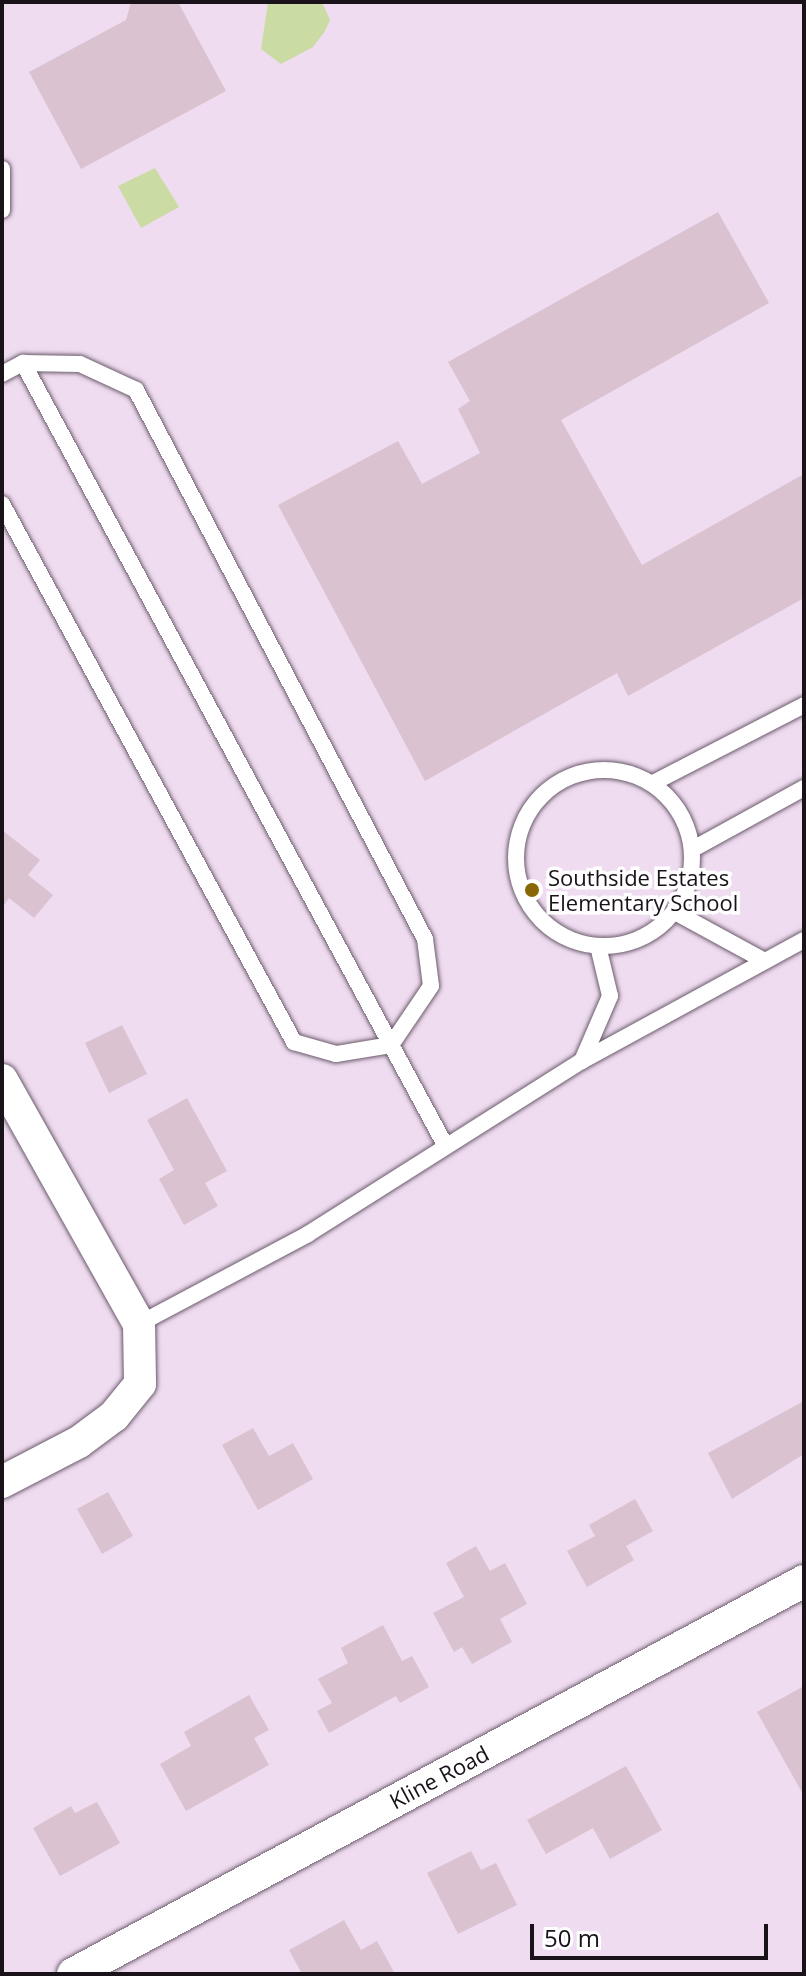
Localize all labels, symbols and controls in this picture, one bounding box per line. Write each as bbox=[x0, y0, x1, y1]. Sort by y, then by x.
place label: Southside Estates Elementary School bbox=[548, 864, 738, 916]
marker: Southside Estates Elementary School bbox=[523, 881, 541, 899]
street label: Kline Road bbox=[385, 1740, 493, 1814]
scale bar bbox=[534, 1908, 772, 1958]
text: 50 m bbox=[544, 1921, 600, 1954]

